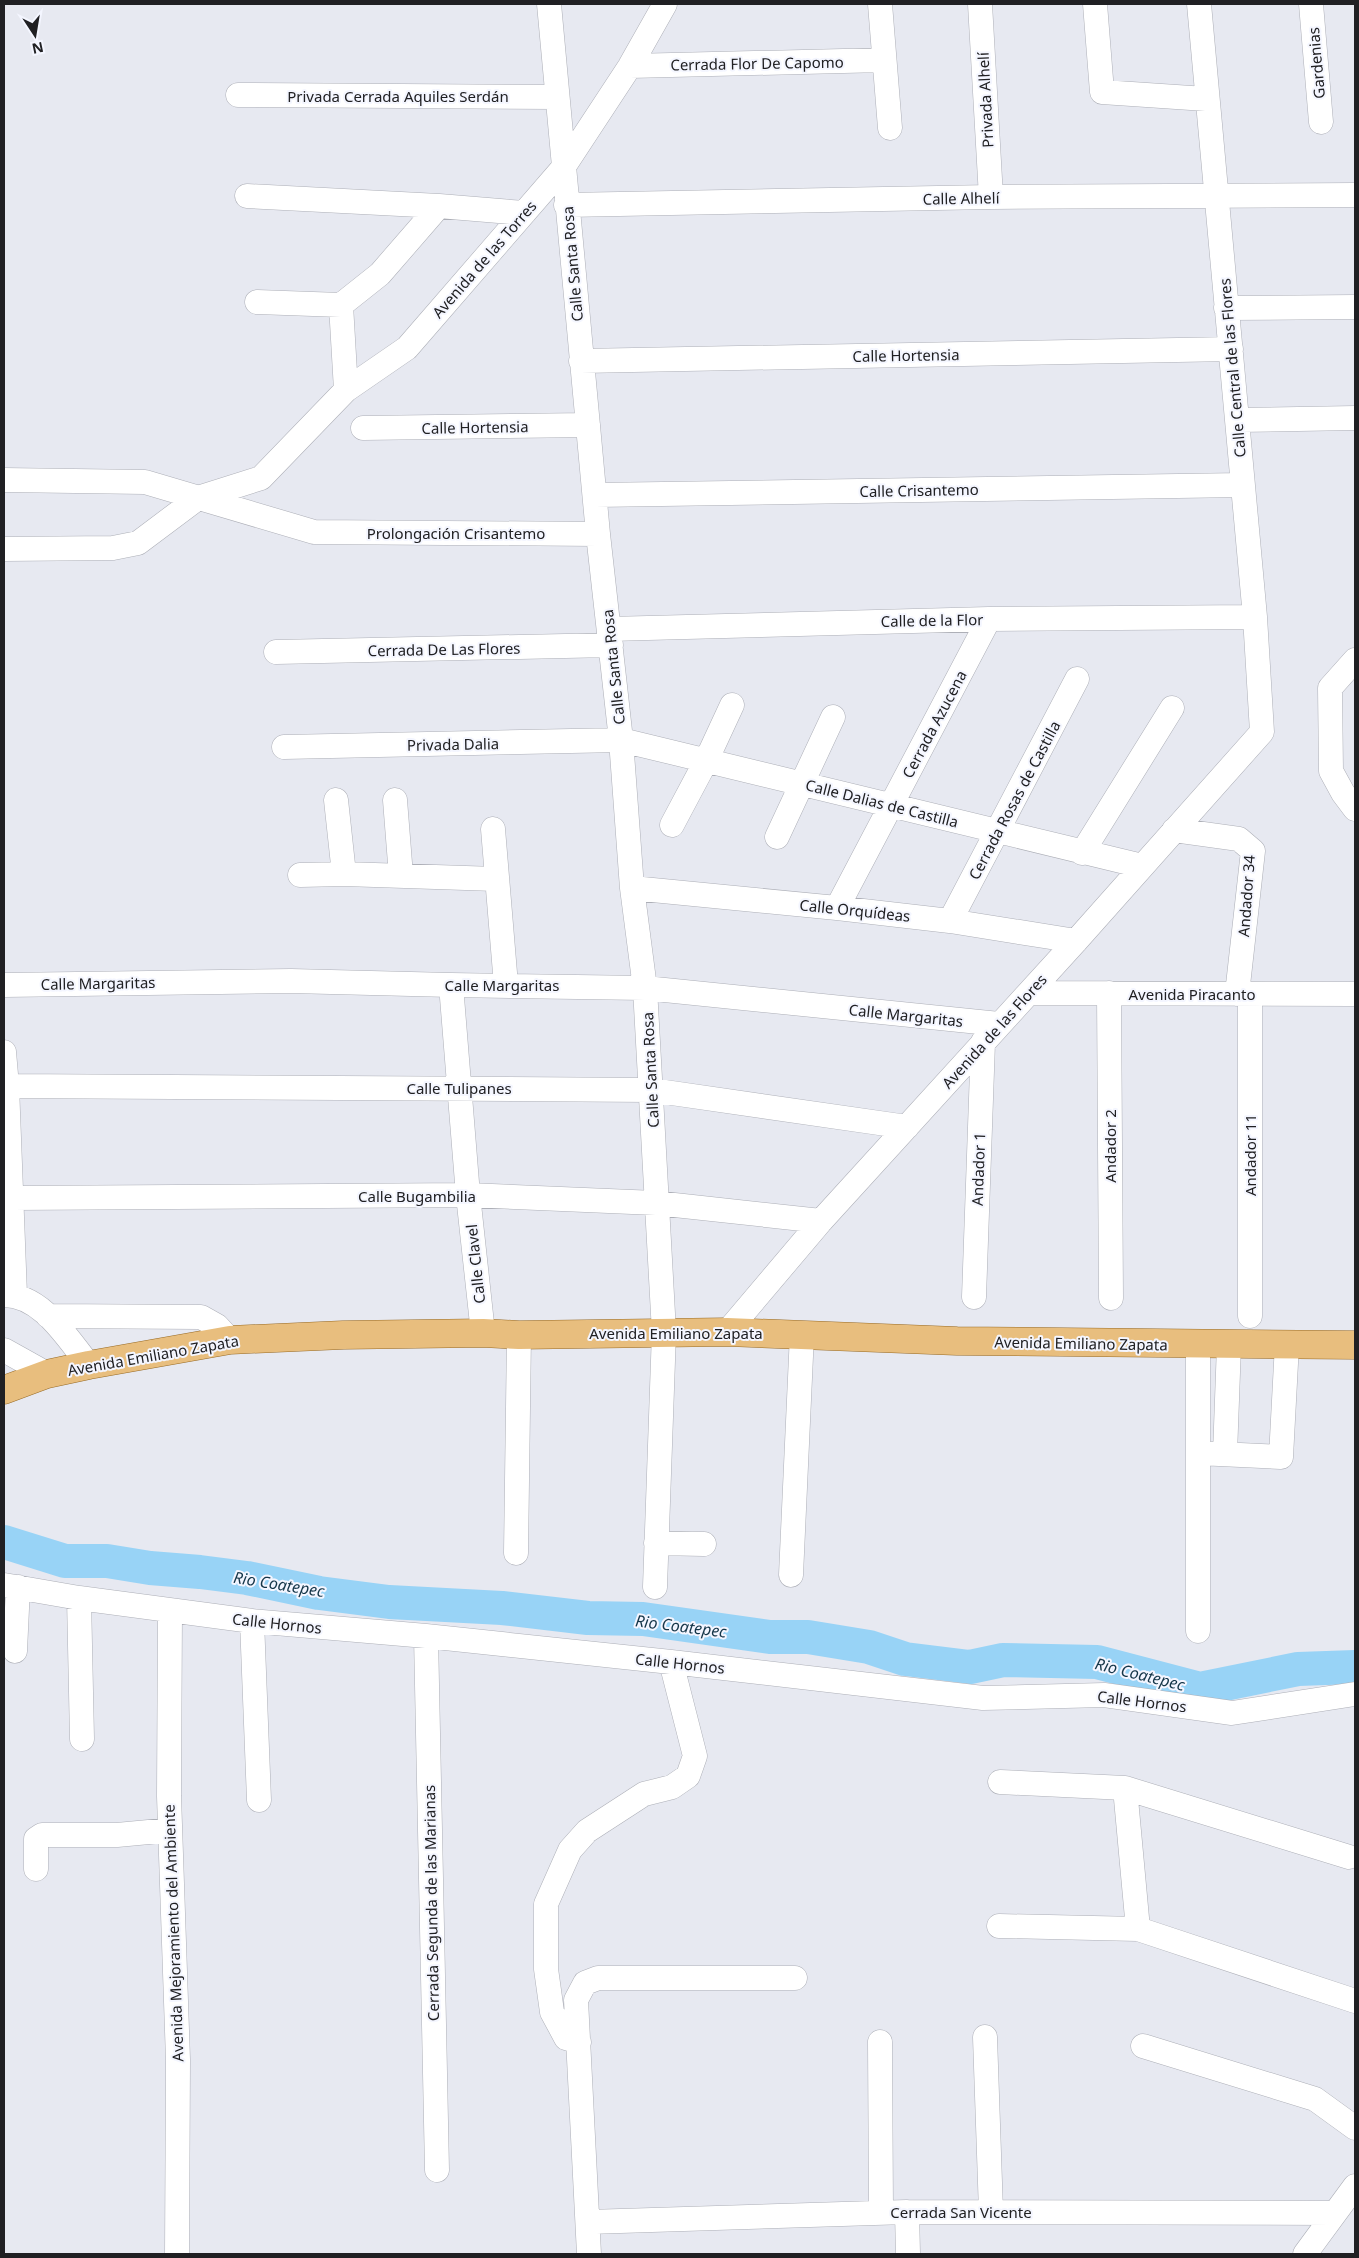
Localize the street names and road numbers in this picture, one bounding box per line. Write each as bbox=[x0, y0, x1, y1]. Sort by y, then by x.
street label: Gardenias bbox=[1303, 26, 1329, 100]
street label: Cerrada Flor De Capomo bbox=[670, 51, 844, 75]
street label: Privada Alhelí bbox=[972, 51, 997, 148]
street label: Privada Cerrada Aquiles Serdán bbox=[287, 86, 509, 106]
street label: Calle Alhelí bbox=[922, 187, 1001, 209]
street label: Avenida de las Torres bbox=[427, 196, 541, 322]
street label: Calle Santa Rosa bbox=[557, 206, 587, 322]
street label: Calle Central de las Flores bbox=[1214, 278, 1250, 458]
street label: Calle Hortensia bbox=[852, 344, 960, 366]
street label: Calle Hortensia bbox=[421, 416, 529, 438]
street label: Calle Crisantemo bbox=[859, 479, 979, 501]
street label: Prolongación Crisantemo bbox=[367, 523, 545, 543]
street label: Calle Santa Rosa bbox=[597, 608, 629, 726]
street label: Calle de la Flor bbox=[880, 609, 984, 631]
street label: Cerrada De Las Flores bbox=[367, 638, 521, 660]
street label: Cerrada Azucena bbox=[897, 667, 971, 781]
street label: Cerrada Rosas de Castilla bbox=[964, 717, 1064, 883]
street label: Privada Dalia bbox=[407, 733, 499, 755]
street label: Calle Dalias de Castilla bbox=[804, 774, 960, 832]
street label: Andador 34 bbox=[1233, 854, 1259, 938]
street label: Calle Orquídeas bbox=[799, 894, 911, 926]
street label: Avenida de las Flores bbox=[937, 969, 1051, 1093]
street label: Calle Margaritas bbox=[40, 972, 156, 994]
street label: Calle Margaritas bbox=[445, 975, 559, 995]
street label: Avenida Piracanto bbox=[1129, 984, 1255, 1004]
street label: Calle Margaritas bbox=[848, 999, 964, 1031]
street label: Calle Santa Rosa bbox=[637, 1012, 663, 1128]
street label: Calle Tulipanes bbox=[406, 1078, 512, 1098]
street label: Andador 2 bbox=[1100, 1109, 1120, 1183]
street label: Andador 11 bbox=[1240, 1114, 1260, 1196]
street label: Andador 1 bbox=[967, 1132, 989, 1206]
street label: Calle Bugambilia bbox=[358, 1186, 476, 1206]
street label: Calle Clavel bbox=[461, 1223, 489, 1305]
street label: Avenida Emiliano Zapata bbox=[589, 1323, 763, 1343]
street label: Avenida Emiliano Zapata bbox=[66, 1330, 240, 1380]
street label: Avenida Emiliano Zapata bbox=[994, 1331, 1168, 1355]
street label: Calle Hornos bbox=[231, 1608, 323, 1638]
street label: Calle Hornos bbox=[634, 1648, 726, 1678]
street label: Calle Hornos bbox=[1096, 1686, 1188, 1716]
street label: Cerrada Segunda de las Marianas bbox=[419, 1785, 443, 2021]
street label: Avenida Mejoramiento del Ambiente bbox=[159, 1804, 187, 2062]
street label: Cerrada San Vicente bbox=[890, 2202, 1032, 2222]

